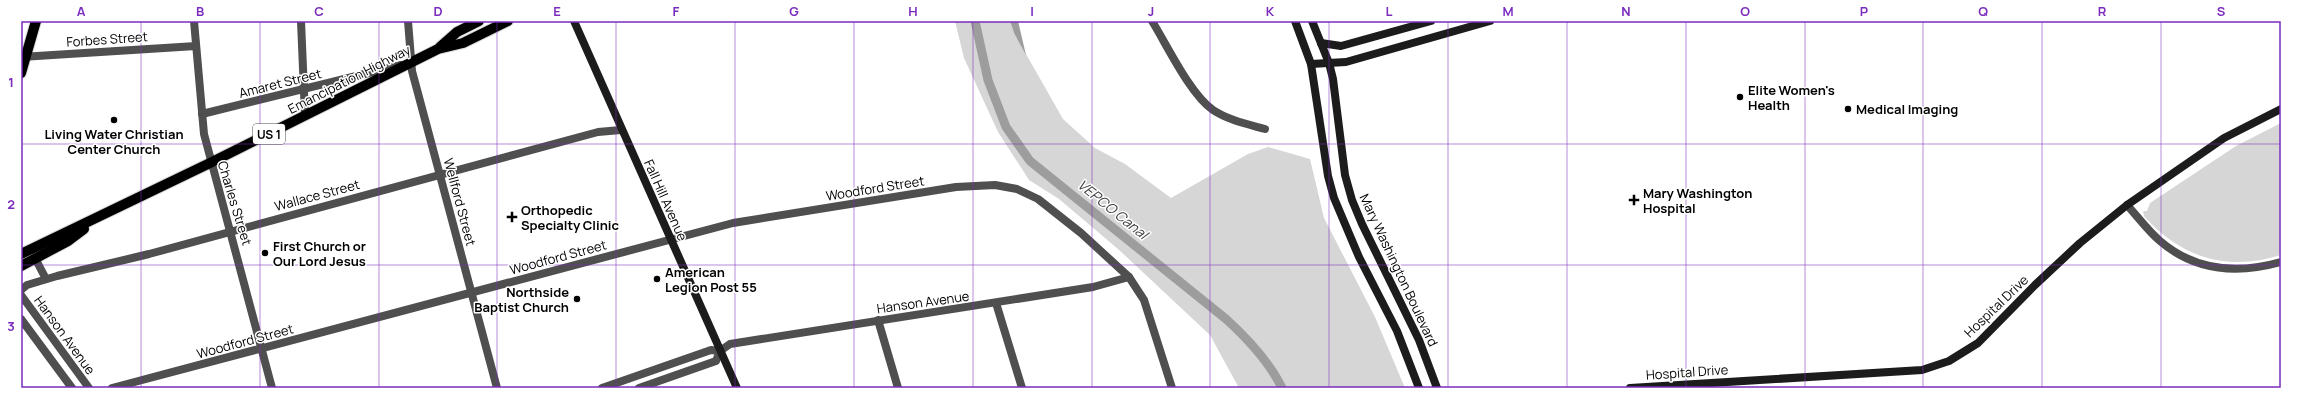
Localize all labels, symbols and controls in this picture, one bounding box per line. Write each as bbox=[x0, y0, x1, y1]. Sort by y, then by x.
text: A bbox=[77, 2, 86, 20]
text: B bbox=[196, 2, 204, 20]
text: C bbox=[314, 2, 324, 20]
text: D bbox=[433, 2, 443, 20]
text: E bbox=[553, 2, 561, 20]
text: F bbox=[673, 2, 680, 20]
text: G bbox=[789, 2, 799, 20]
text: H bbox=[908, 2, 918, 20]
text: I bbox=[1030, 2, 1034, 20]
text: J bbox=[1148, 2, 1154, 20]
text: K bbox=[1266, 2, 1275, 20]
text: L bbox=[1386, 2, 1393, 20]
text: M bbox=[1502, 2, 1514, 20]
text: N bbox=[1621, 2, 1631, 20]
text: O bbox=[1740, 2, 1750, 20]
text: P bbox=[1860, 2, 1868, 20]
text: Q bbox=[1978, 2, 1988, 20]
text: R bbox=[2098, 2, 2107, 20]
text: S bbox=[2217, 2, 2226, 20]
street label: Forbes Street bbox=[66, 27, 148, 51]
street label: Emancipation Highway bbox=[285, 40, 413, 118]
street label: Amaret Street bbox=[237, 64, 323, 102]
text: 1 bbox=[8, 73, 14, 91]
place label: Elite Women's Health bbox=[1748, 81, 1835, 114]
marker: Elite Women's Health bbox=[1735, 92, 1745, 102]
place label: Medical Imaging bbox=[1856, 100, 1958, 118]
marker: Medical Imaging bbox=[1843, 104, 1853, 114]
marker: Living Water Christian Center Church bbox=[109, 115, 119, 125]
road number: US 1 bbox=[253, 124, 285, 144]
place label: Living Water Christian Center Church bbox=[44, 125, 184, 158]
street label: Wellford Street bbox=[440, 156, 480, 248]
street label: Fall Hill Avenue bbox=[640, 156, 692, 244]
street label: Charles Street bbox=[214, 159, 256, 247]
street label: Woodford Street bbox=[824, 171, 926, 205]
street label: Wallace Street bbox=[272, 175, 362, 215]
water label: VEPCO Canal bbox=[1074, 175, 1153, 244]
place label: Mary Washington Hospital bbox=[1643, 184, 1752, 217]
street label: Mary Washington Boulevard bbox=[1356, 191, 1442, 349]
marker: Mary Washington Hospital bbox=[1628, 194, 1640, 206]
text: 2 bbox=[7, 195, 15, 213]
place label: Orthopedic Specialty Clinic bbox=[521, 201, 619, 234]
marker: Orthopedic Specialty Clinic bbox=[506, 211, 518, 223]
street label: Woodford Street bbox=[508, 235, 608, 279]
place label: First Church or Our Lord Jesus bbox=[273, 237, 366, 270]
marker: First Church or Our Lord Jesus bbox=[260, 248, 270, 258]
place label: American Legion Post 55 bbox=[665, 263, 757, 296]
street label: Hospital Drive bbox=[1960, 271, 2032, 341]
marker: American Legion Post 55 bbox=[652, 274, 662, 284]
place label: Northside Baptist Church bbox=[474, 283, 569, 316]
street label: Hanson Avenue bbox=[876, 287, 971, 317]
street label: Hanson Avenue bbox=[30, 292, 100, 378]
marker: Northside Baptist Church bbox=[572, 294, 582, 304]
text: 3 bbox=[7, 317, 15, 335]
street label: Woodford Street bbox=[195, 319, 295, 363]
street label: Hospital Drive bbox=[1645, 360, 1729, 384]

